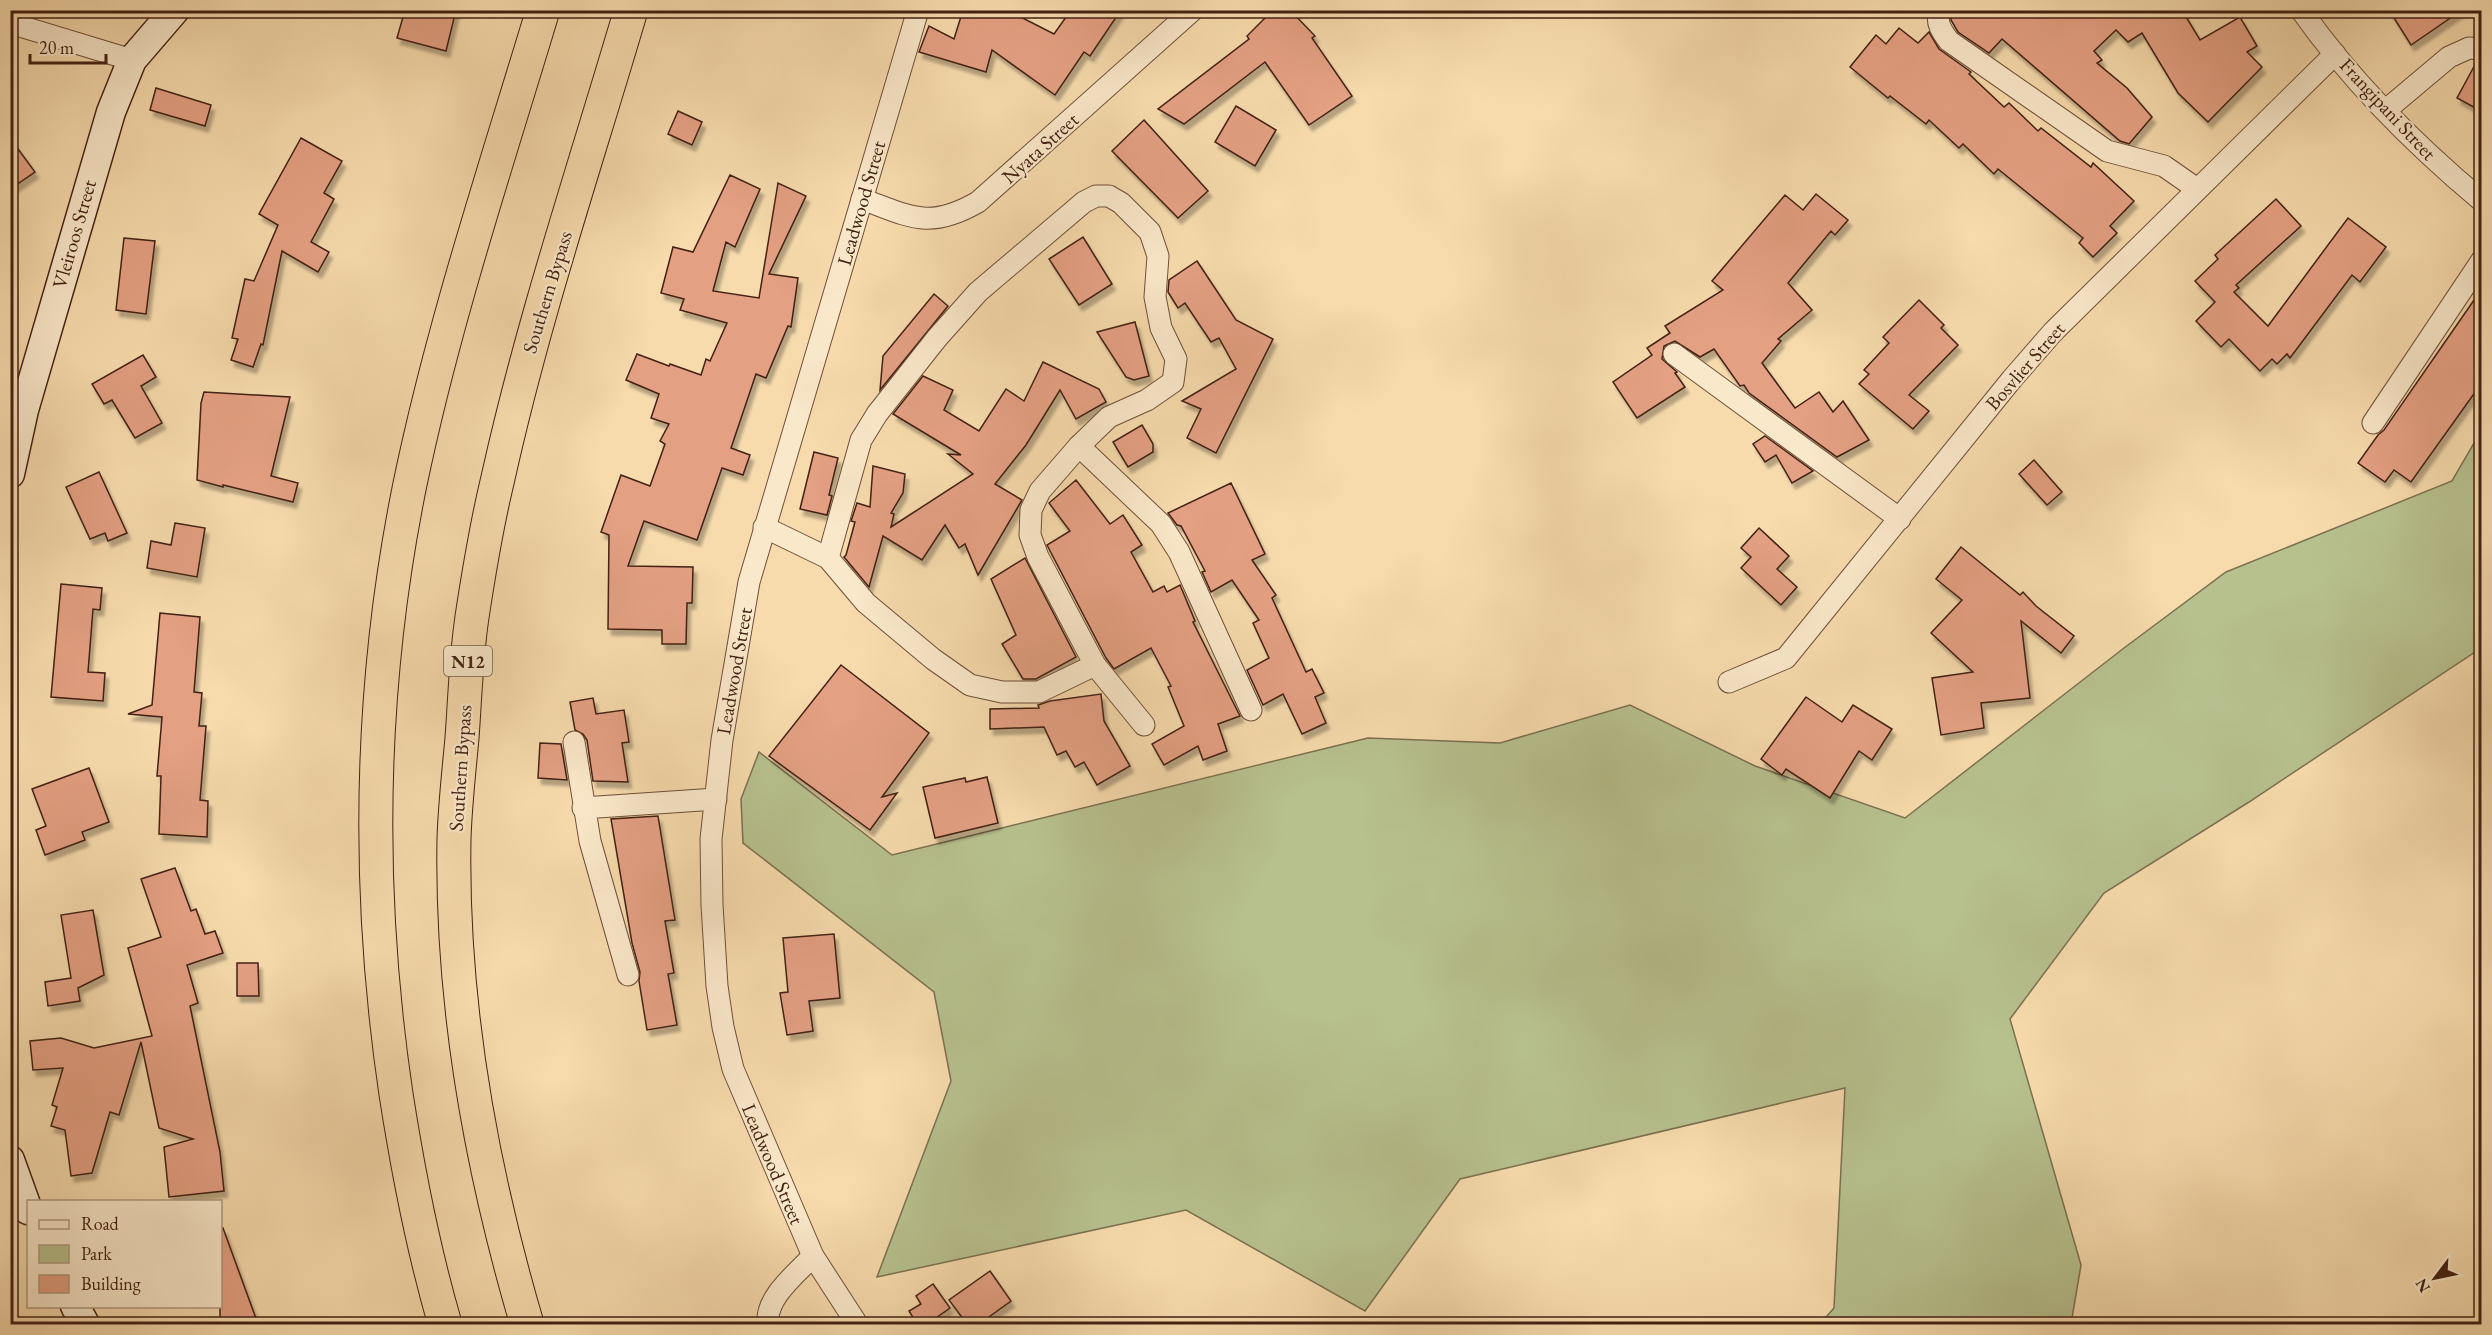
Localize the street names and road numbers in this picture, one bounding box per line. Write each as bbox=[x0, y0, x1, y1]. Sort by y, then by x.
street label: Frangipani Street bbox=[2334, 52, 2442, 166]
street label: Nyata Street bbox=[996, 106, 1084, 189]
street label: Leadwood Street bbox=[831, 137, 891, 268]
street label: Vleiroos Street bbox=[46, 176, 102, 291]
street label: Southern Bypass bbox=[516, 228, 578, 356]
street label: Bosvlier Street bbox=[1979, 316, 2071, 416]
street label: Leadwood Street bbox=[710, 605, 758, 737]
road number: N12 bbox=[444, 646, 492, 676]
street label: Southern Bypass bbox=[443, 704, 477, 832]
street label: Leadwood Street bbox=[736, 1100, 810, 1229]

